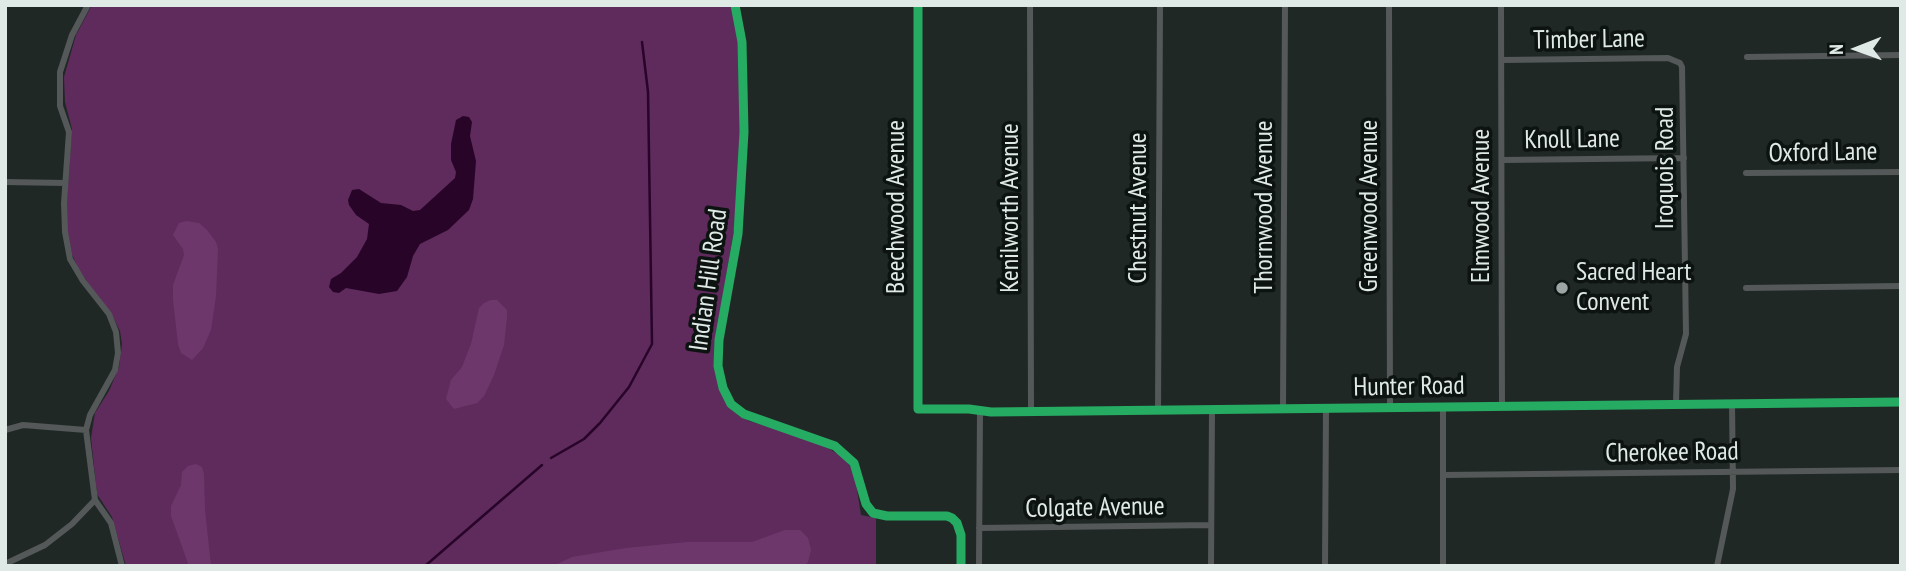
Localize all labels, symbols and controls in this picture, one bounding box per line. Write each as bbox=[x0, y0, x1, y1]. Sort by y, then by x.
north arrow bbox=[1822, 14, 1892, 84]
street label: Timber Lane bbox=[1533, 23, 1645, 57]
text: N bbox=[1824, 44, 1848, 55]
street label: Iroquois Road bbox=[1650, 107, 1682, 229]
street label: Beechwood Avenue bbox=[881, 120, 913, 294]
street label: Greenwood Avenue bbox=[1354, 120, 1386, 292]
street label: Thornwood Avenue bbox=[1249, 121, 1281, 293]
street label: Kenilworth Avenue bbox=[995, 123, 1027, 293]
street label: Knoll Lane bbox=[1524, 124, 1620, 156]
street label: Elmwood Avenue bbox=[1466, 129, 1498, 283]
street label: Chestnut Avenue bbox=[1123, 132, 1155, 284]
street label: Oxford Lane bbox=[1768, 136, 1878, 170]
street label: Indian Hill Road bbox=[684, 207, 734, 353]
place label: Sacred Heart Convent bbox=[1576, 257, 1691, 318]
marker: Sacred Heart Convent bbox=[1554, 280, 1570, 296]
street label: Hunter Road bbox=[1353, 370, 1465, 404]
street label: Cherokee Road bbox=[1605, 436, 1739, 470]
street label: Colgate Avenue bbox=[1025, 491, 1165, 525]

